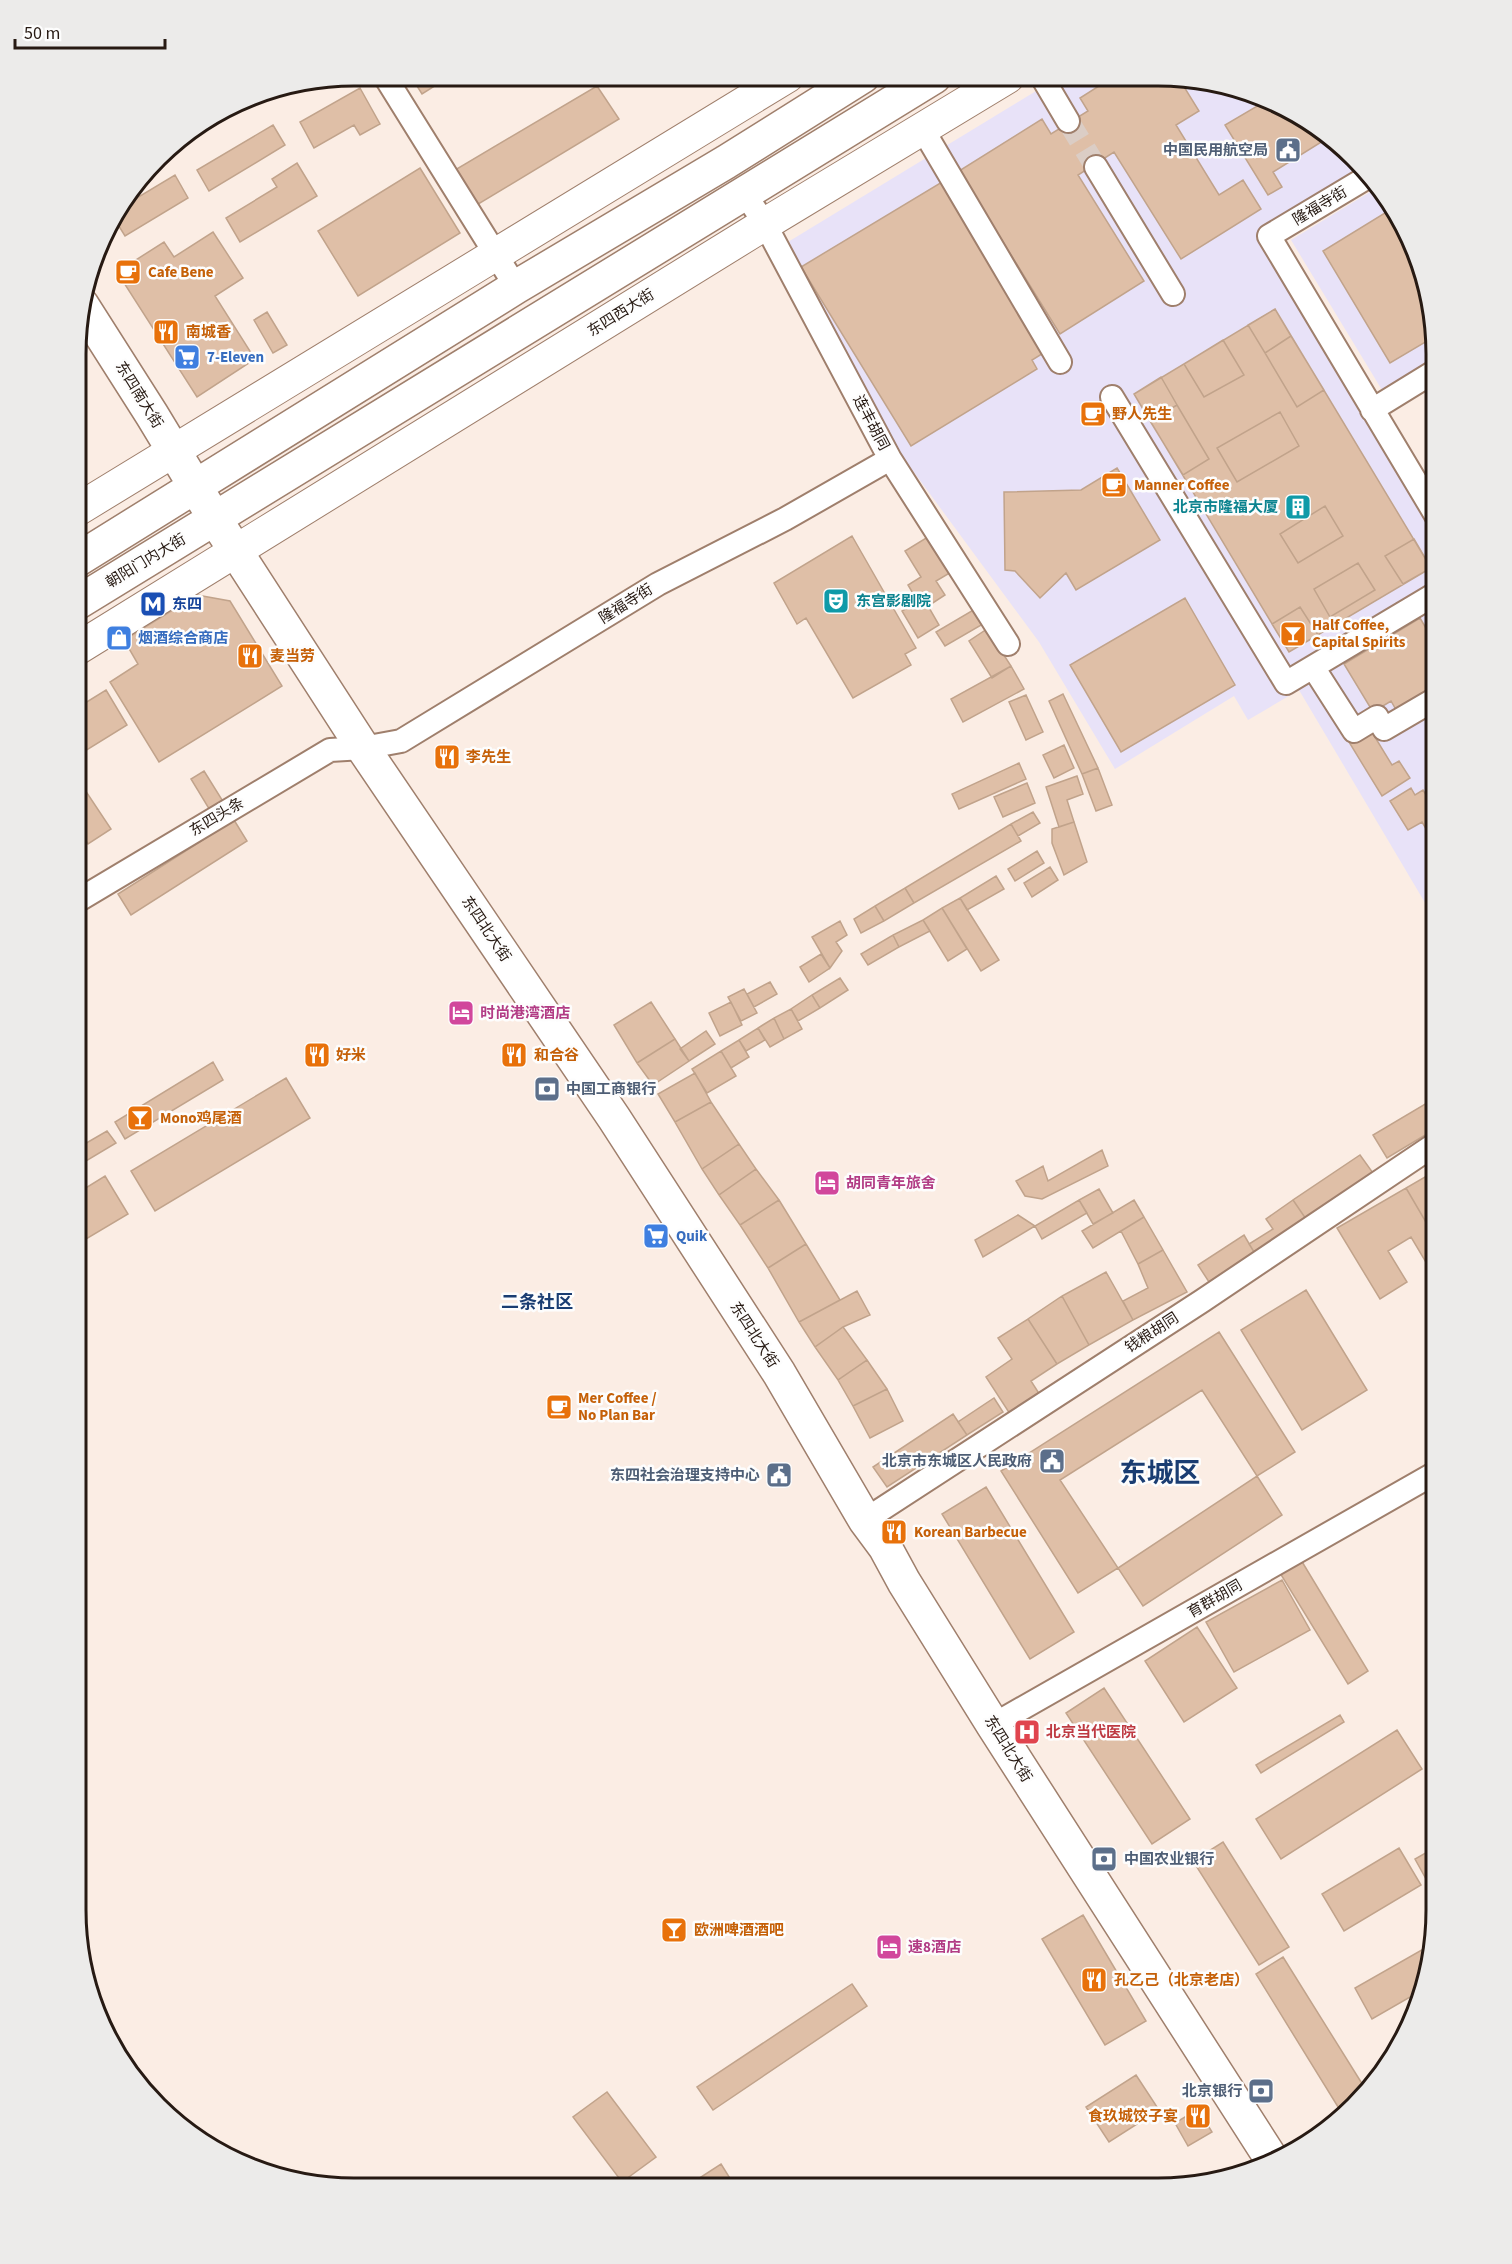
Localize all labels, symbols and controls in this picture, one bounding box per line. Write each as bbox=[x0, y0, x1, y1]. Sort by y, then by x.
scale bar bbox=[15, 12, 165, 50]
text: 50 m bbox=[24, 21, 60, 46]
public building icon: 中国民用航空局 bbox=[1273, 135, 1303, 165]
place label: 中国民用航空局 bbox=[1163, 140, 1268, 161]
street label: 隆福寺街 bbox=[1289, 182, 1351, 230]
cafe icon: Cafe Bene bbox=[113, 257, 143, 287]
place label: Cafe Bene bbox=[148, 262, 214, 283]
street label: 东四西大街 bbox=[584, 284, 658, 342]
restaurant icon: 南城香 bbox=[151, 317, 181, 347]
place label: 南城香 bbox=[186, 322, 231, 343]
supermarket icon: 7-Eleven bbox=[172, 342, 202, 372]
place label: 7-Eleven bbox=[207, 347, 264, 368]
street label: 东四南大街 bbox=[110, 358, 168, 432]
street label: 连丰胡同 bbox=[848, 392, 894, 454]
cafe icon: 野人先生 bbox=[1078, 399, 1108, 429]
place label: 野人先生 bbox=[1112, 404, 1172, 425]
cafe icon: Manner Coffee bbox=[1099, 470, 1129, 500]
place label: Manner Coffee bbox=[1134, 475, 1230, 496]
building icon: 北京市隆福大厦 bbox=[1283, 492, 1313, 522]
place label: 北京市隆福大厦 bbox=[1173, 497, 1278, 518]
street label: 朝阳门内大街 bbox=[102, 529, 190, 593]
street label: 隆福寺街 bbox=[595, 579, 657, 629]
theatre icon: 东宫影剧院 bbox=[821, 586, 851, 616]
metro station icon: 东四 bbox=[138, 589, 168, 619]
place label: 东宫影剧院 bbox=[856, 591, 931, 612]
place label: 东四 bbox=[172, 594, 202, 615]
place label: Half Coffee, Capital Spirits bbox=[1312, 615, 1406, 653]
bar icon: Half Coffee, Capital Spirits bbox=[1278, 619, 1308, 649]
shop icon: 烟酒综合商店 bbox=[104, 623, 134, 653]
place label: 烟酒综合商店 bbox=[138, 628, 228, 649]
restaurant icon: 麦当劳 bbox=[235, 641, 265, 671]
place label: 麦当劳 bbox=[270, 646, 315, 667]
restaurant icon: 李先生 bbox=[432, 742, 462, 772]
place label: 李先生 bbox=[466, 747, 511, 768]
street label: 东四头条 bbox=[186, 793, 248, 841]
street label: 东四北大街 bbox=[456, 892, 516, 966]
hotel icon: 时尚港湾酒店 bbox=[446, 998, 476, 1028]
place label: 时尚港湾酒店 bbox=[480, 1003, 570, 1024]
restaurant icon: 好米 bbox=[302, 1040, 332, 1070]
restaurant icon: 和合谷 bbox=[499, 1040, 529, 1070]
place label: 好米 bbox=[336, 1045, 366, 1066]
place label: 和合谷 bbox=[534, 1045, 579, 1066]
bank icon: 中国工商银行 bbox=[532, 1074, 562, 1104]
place label: 中国工商银行 bbox=[566, 1079, 656, 1100]
bar icon: Mono鸡尾酒 bbox=[125, 1103, 155, 1133]
place label: Mono鸡尾酒 bbox=[160, 1108, 242, 1129]
hotel icon: 胡同青年旅舍 bbox=[812, 1168, 842, 1198]
place label: 胡同青年旅舍 bbox=[846, 1173, 936, 1194]
supermarket icon: Quik bbox=[641, 1221, 671, 1251]
place label: Quik bbox=[676, 1226, 708, 1247]
district label: 二条社区 bbox=[501, 1290, 573, 1315]
street label: 东四北大街 bbox=[725, 1298, 783, 1372]
street label: 钱粮胡同 bbox=[1121, 1308, 1183, 1358]
place label: Mer Coffee / No Plan Bar bbox=[578, 1388, 656, 1426]
cafe icon: Mer Coffee / No Plan Bar bbox=[544, 1392, 574, 1422]
public building icon: 北京市东城区人民政府 bbox=[1037, 1446, 1067, 1476]
place label: 北京市东城区人民政府 bbox=[882, 1451, 1032, 1472]
district label: 东城区 bbox=[1120, 1454, 1201, 1493]
public building icon: 东四社会治理支持中心 bbox=[764, 1460, 794, 1490]
place label: 东四社会治理支持中心 bbox=[610, 1465, 760, 1486]
restaurant icon: Korean Barbecue bbox=[879, 1517, 909, 1547]
place label: Korean Barbecue bbox=[914, 1522, 1027, 1543]
street label: 育群胡同 bbox=[1184, 1575, 1246, 1623]
street label: 东四北大街 bbox=[979, 1712, 1037, 1786]
hospital icon: 北京当代医院 bbox=[1012, 1717, 1042, 1747]
place label: 北京当代医院 bbox=[1046, 1722, 1136, 1743]
bank icon: 中国农业银行 bbox=[1089, 1844, 1119, 1874]
place label: 中国农业银行 bbox=[1124, 1849, 1214, 1870]
bar icon: 欧洲啤酒酒吧 bbox=[659, 1915, 689, 1945]
place label: 欧洲啤酒酒吧 bbox=[694, 1920, 784, 1941]
hotel icon: 速8酒店 bbox=[874, 1932, 904, 1962]
place label: 速8酒店 bbox=[908, 1937, 961, 1958]
restaurant icon: 孔乙己（北京老店） bbox=[1079, 1965, 1109, 1995]
place label: 孔乙己（北京老店） bbox=[1114, 1970, 1249, 1991]
bank icon: 北京银行 bbox=[1246, 2076, 1276, 2106]
place label: 北京银行 bbox=[1182, 2081, 1242, 2102]
restaurant icon: 食玖城饺子宴 bbox=[1183, 2101, 1213, 2131]
place label: 食玖城饺子宴 bbox=[1088, 2106, 1178, 2127]

